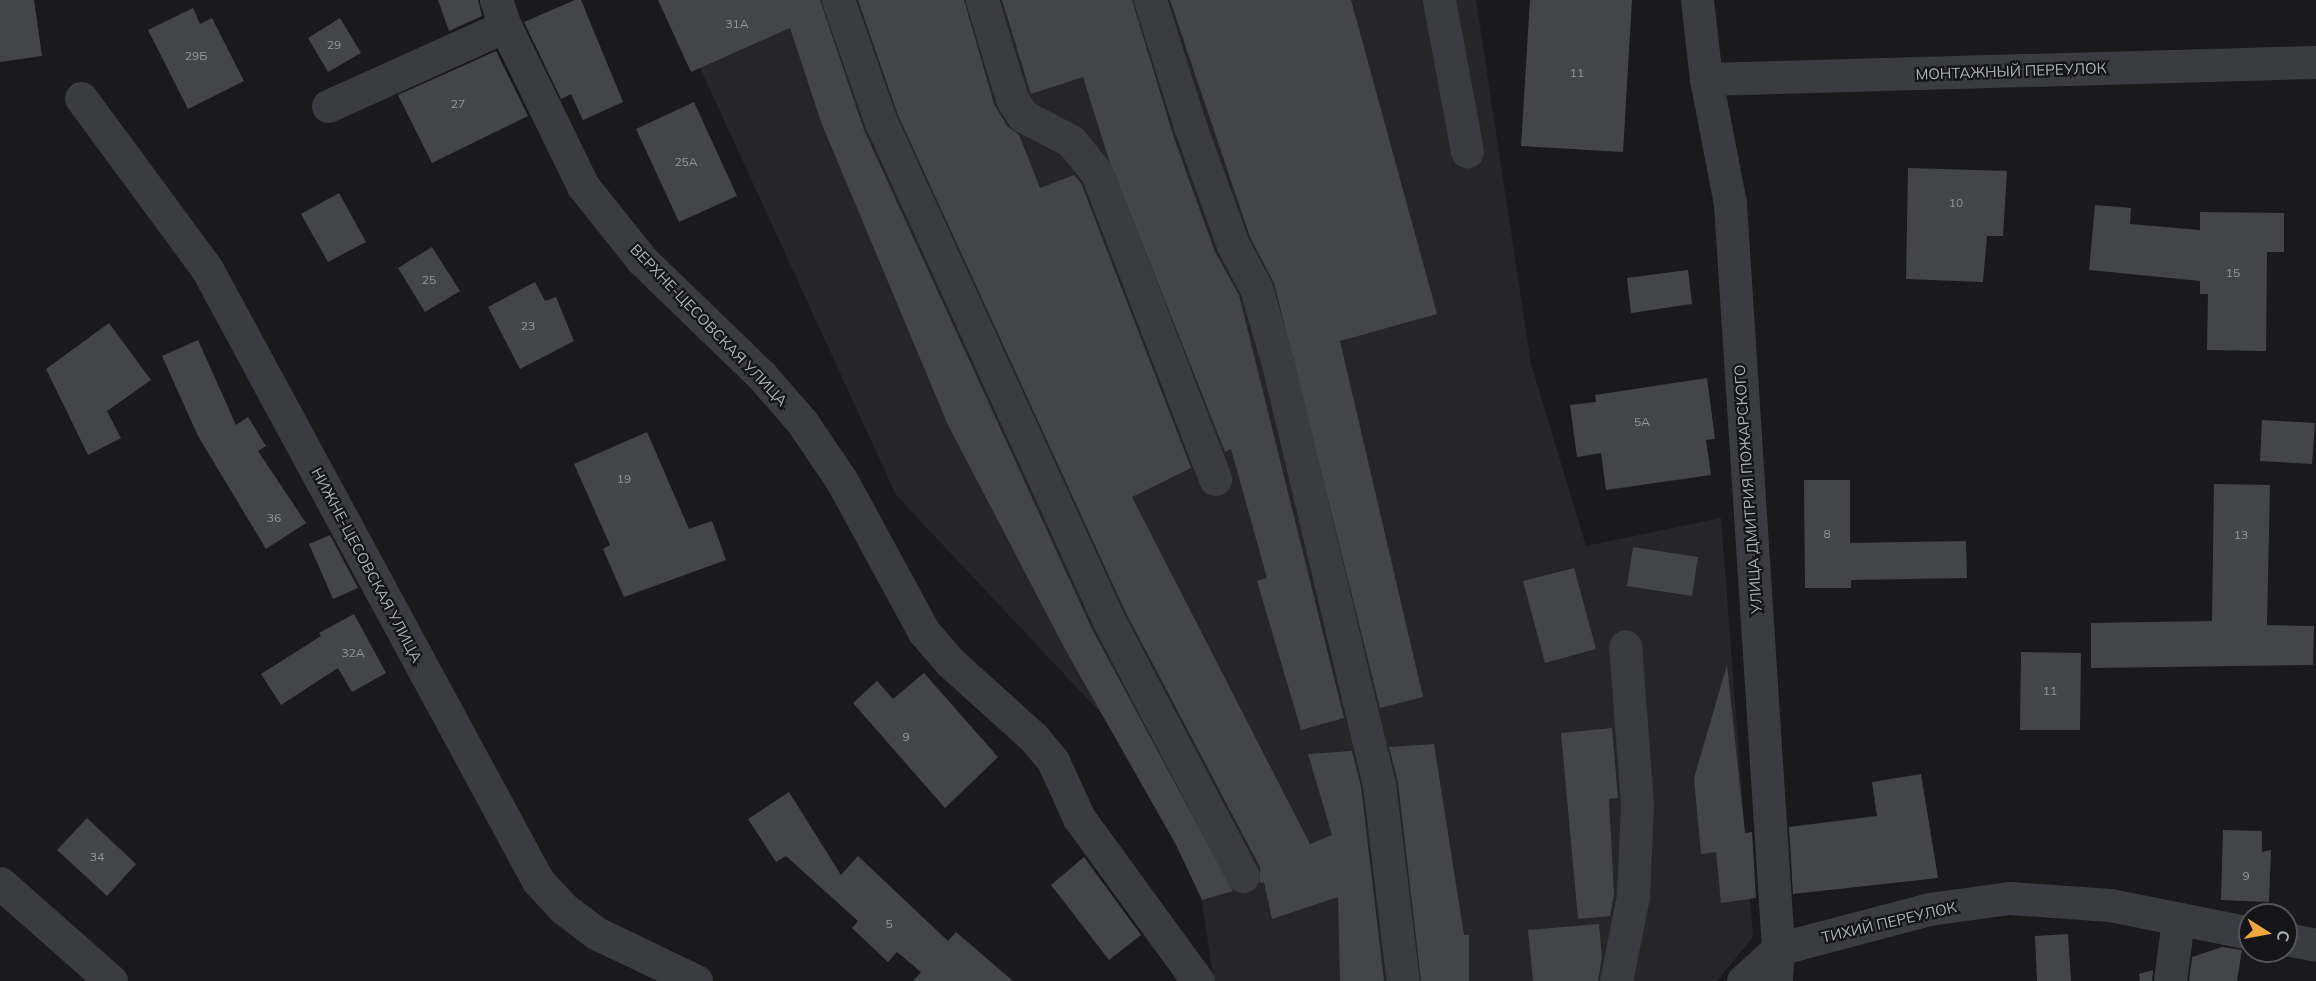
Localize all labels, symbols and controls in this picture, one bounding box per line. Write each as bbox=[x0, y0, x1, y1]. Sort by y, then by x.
house number: 31А bbox=[725, 17, 749, 31]
house number: 29 bbox=[327, 38, 341, 52]
house number: 29Б bbox=[185, 49, 207, 63]
street label: МОНТАЖНЫЙ ПЕРЕУЛОК bbox=[1915, 59, 2107, 83]
house number: 11 bbox=[1570, 66, 1584, 80]
house number: 27 bbox=[451, 97, 465, 111]
house number: 25А bbox=[674, 155, 698, 169]
house number: 10 bbox=[1949, 196, 1963, 210]
street label: ВЕРХНЕ-ЦЕСОВСКАЯ УЛИЦА bbox=[627, 240, 791, 410]
house number: 15 bbox=[2226, 266, 2240, 280]
house number: 25 bbox=[422, 273, 436, 287]
house number: 23 bbox=[521, 319, 535, 333]
street label: УЛИЦА ДМИТРИЯ ПОЖАРСКОГО bbox=[1730, 364, 1766, 614]
house number: 5А bbox=[1634, 415, 1650, 429]
street label: НИЖНЕ-ЦЕСОВСКАЯ УЛИЦА bbox=[308, 465, 426, 665]
house number: 19 bbox=[617, 472, 631, 486]
house number: 36 bbox=[267, 511, 281, 525]
house number: 8 bbox=[1823, 527, 1831, 541]
house number: 13 bbox=[2234, 528, 2248, 542]
house number: 32А bbox=[341, 646, 365, 660]
house number: 11 bbox=[2043, 684, 2057, 698]
house number: 9 bbox=[902, 730, 910, 744]
house number: 34 bbox=[90, 850, 104, 864]
house number: 9 bbox=[2242, 869, 2250, 883]
street label: ТИХИЙ ПЕРЕУЛОК bbox=[1820, 898, 1958, 946]
north arrow bbox=[2238, 903, 2298, 963]
house number: 5 bbox=[885, 917, 893, 931]
text: С bbox=[2273, 929, 2295, 943]

